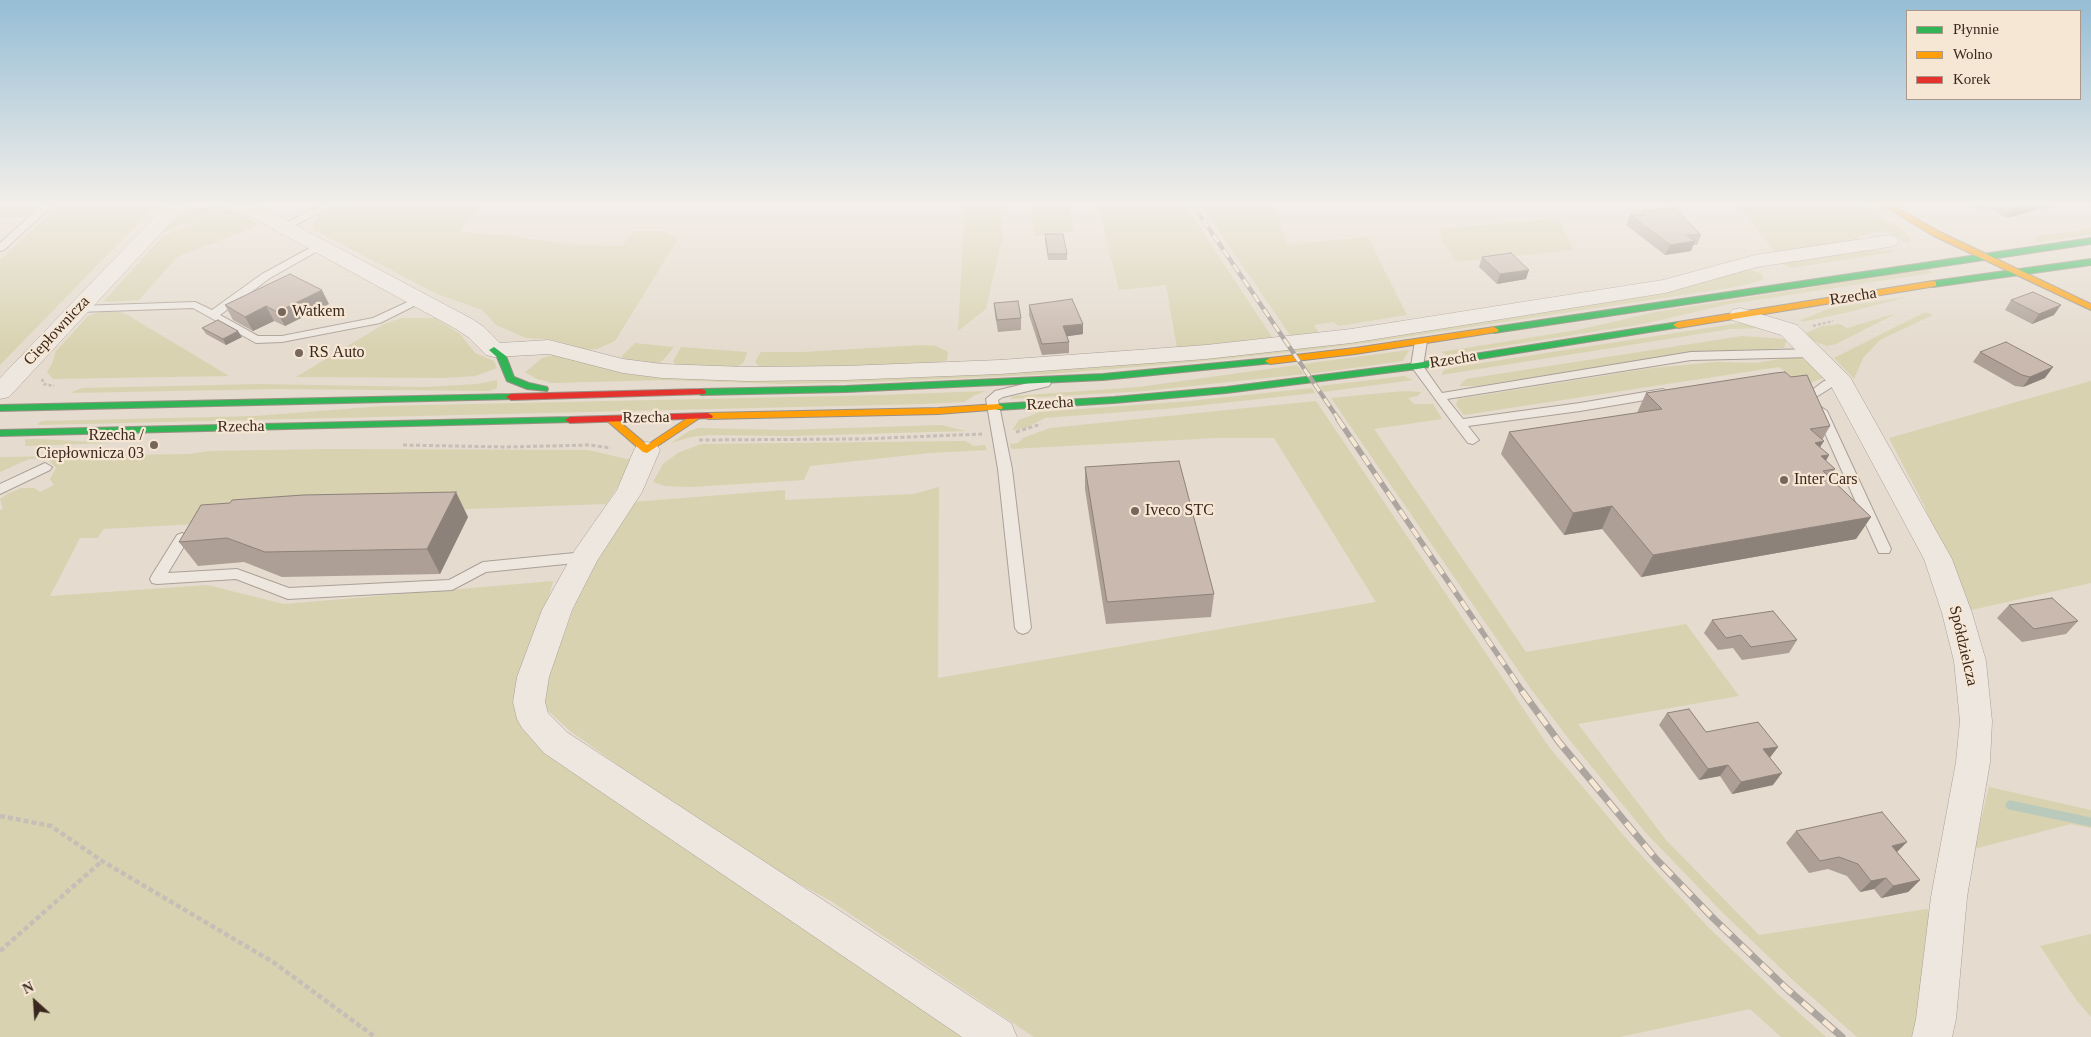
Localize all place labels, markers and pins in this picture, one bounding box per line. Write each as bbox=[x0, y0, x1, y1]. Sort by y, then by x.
place label: Watkem bbox=[292, 302, 345, 322]
marker: Watkem bbox=[276, 306, 288, 318]
place label: RS Auto bbox=[309, 343, 365, 363]
marker: RS Auto bbox=[293, 347, 305, 359]
place label: Rzecha / Ciepłownicza 03 bbox=[36, 426, 144, 464]
marker: Rzecha / Ciepłownicza 03 bbox=[148, 439, 160, 451]
place label: Inter Cars bbox=[1794, 470, 1858, 490]
marker: Inter Cars bbox=[1778, 474, 1790, 486]
place label: Iveco STC bbox=[1145, 501, 1214, 521]
marker: Iveco STC bbox=[1129, 505, 1141, 517]

